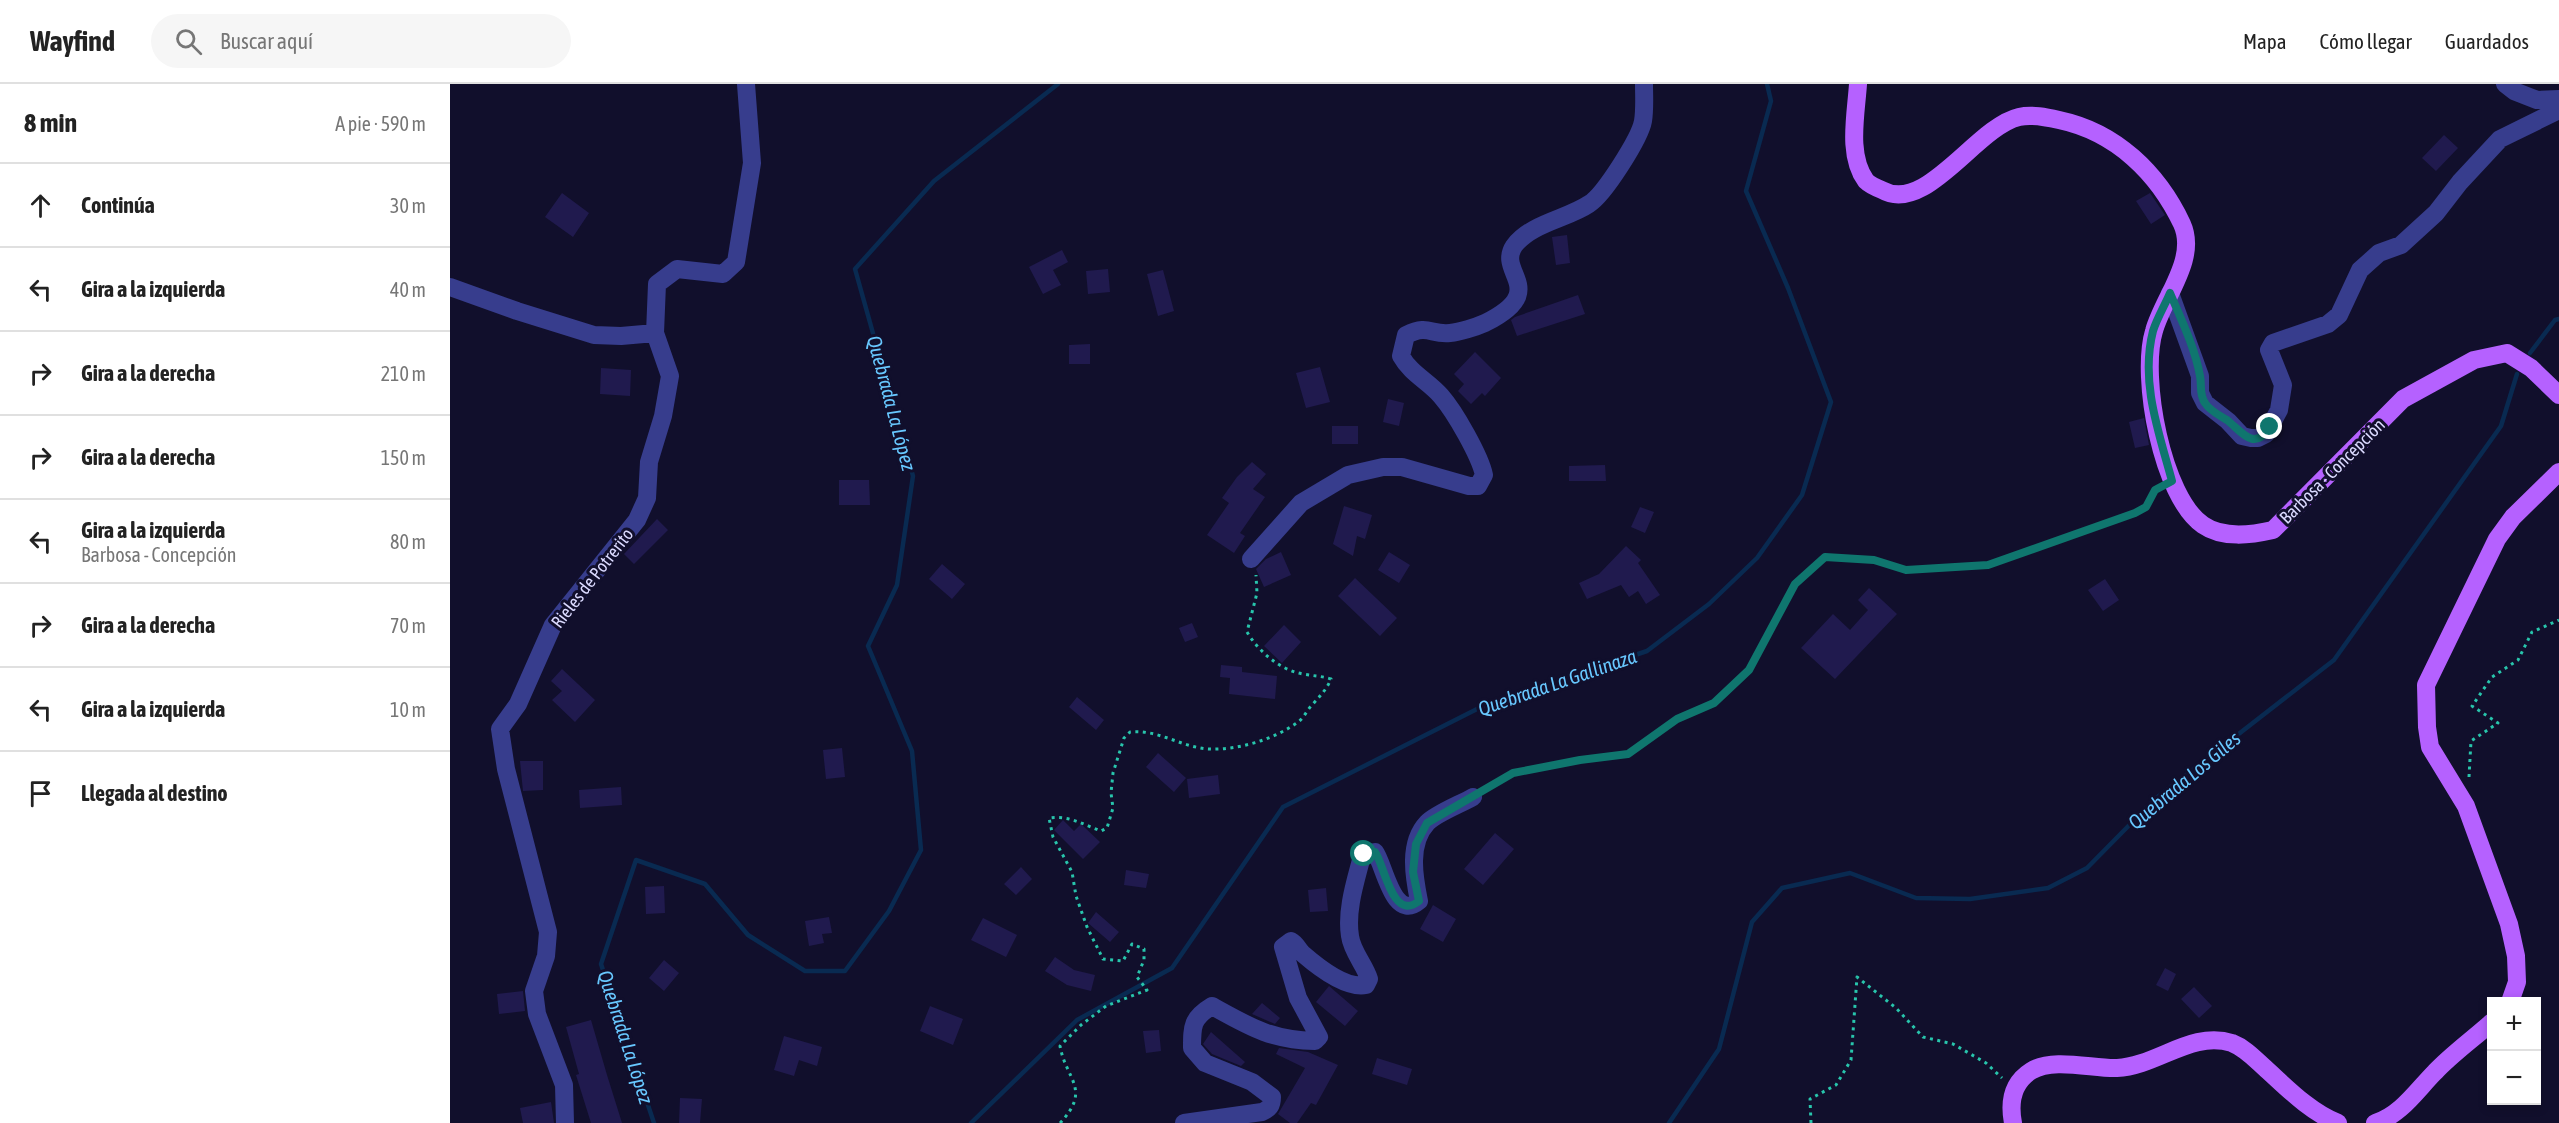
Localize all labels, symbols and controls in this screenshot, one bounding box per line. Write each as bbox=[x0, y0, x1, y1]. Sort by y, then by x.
search box bbox=[151, 14, 571, 68]
text: Wayfind bbox=[30, 25, 115, 57]
icon: search bbox=[172, 25, 205, 58]
text: Buscar aquí bbox=[220, 28, 313, 54]
text: Mapa bbox=[2243, 29, 2287, 53]
text: Cómo llegar bbox=[2320, 29, 2412, 53]
text: Guardados bbox=[2445, 29, 2529, 53]
text: 8 min bbox=[24, 108, 77, 138]
text: A pie · 590 m bbox=[335, 112, 426, 135]
icon: ahead bbox=[24, 189, 57, 222]
text: Continúa bbox=[81, 192, 155, 218]
text: 30 m bbox=[390, 194, 426, 217]
icon: left bbox=[24, 273, 57, 306]
text: Gira a la izquierda bbox=[81, 276, 225, 302]
text: 40 m bbox=[390, 278, 426, 301]
water label: Quebrada La López bbox=[863, 333, 921, 474]
icon: right bbox=[24, 357, 57, 390]
text: Gira a la derecha bbox=[81, 360, 215, 386]
text: 210 m bbox=[381, 362, 426, 385]
route end bbox=[2256, 413, 2282, 439]
street label: Barbosa - Concepción bbox=[2275, 414, 2389, 528]
icon: right bbox=[24, 441, 57, 474]
text: Gira a la derecha bbox=[81, 444, 215, 470]
text: 150 m bbox=[381, 446, 426, 469]
text: Gira a la izquierda bbox=[81, 517, 225, 543]
street label: Rieles de Potrerito bbox=[547, 524, 637, 632]
icon: left bbox=[24, 525, 57, 558]
text: 80 m bbox=[390, 530, 426, 553]
text: Barbosa - Concepción bbox=[81, 543, 237, 566]
icon: right bbox=[24, 609, 57, 642]
text: Gira a la derecha bbox=[81, 612, 215, 638]
text: 70 m bbox=[390, 614, 426, 637]
water label: Quebrada La Gallinaza bbox=[1475, 644, 1639, 720]
icon: left bbox=[24, 693, 57, 726]
text: Gira a la izquierda bbox=[81, 696, 225, 722]
text: 10 m bbox=[390, 698, 426, 721]
water label: Quebrada Los Giles bbox=[2123, 726, 2245, 834]
icon: arrive bbox=[24, 777, 57, 810]
text: Llegada al destino bbox=[81, 780, 228, 806]
route start bbox=[1350, 840, 1376, 866]
water label: Quebrada La López bbox=[594, 967, 659, 1107]
map controls bbox=[2487, 997, 2541, 1105]
button: + bbox=[2487, 997, 2541, 1051]
button: − bbox=[2487, 1051, 2541, 1105]

